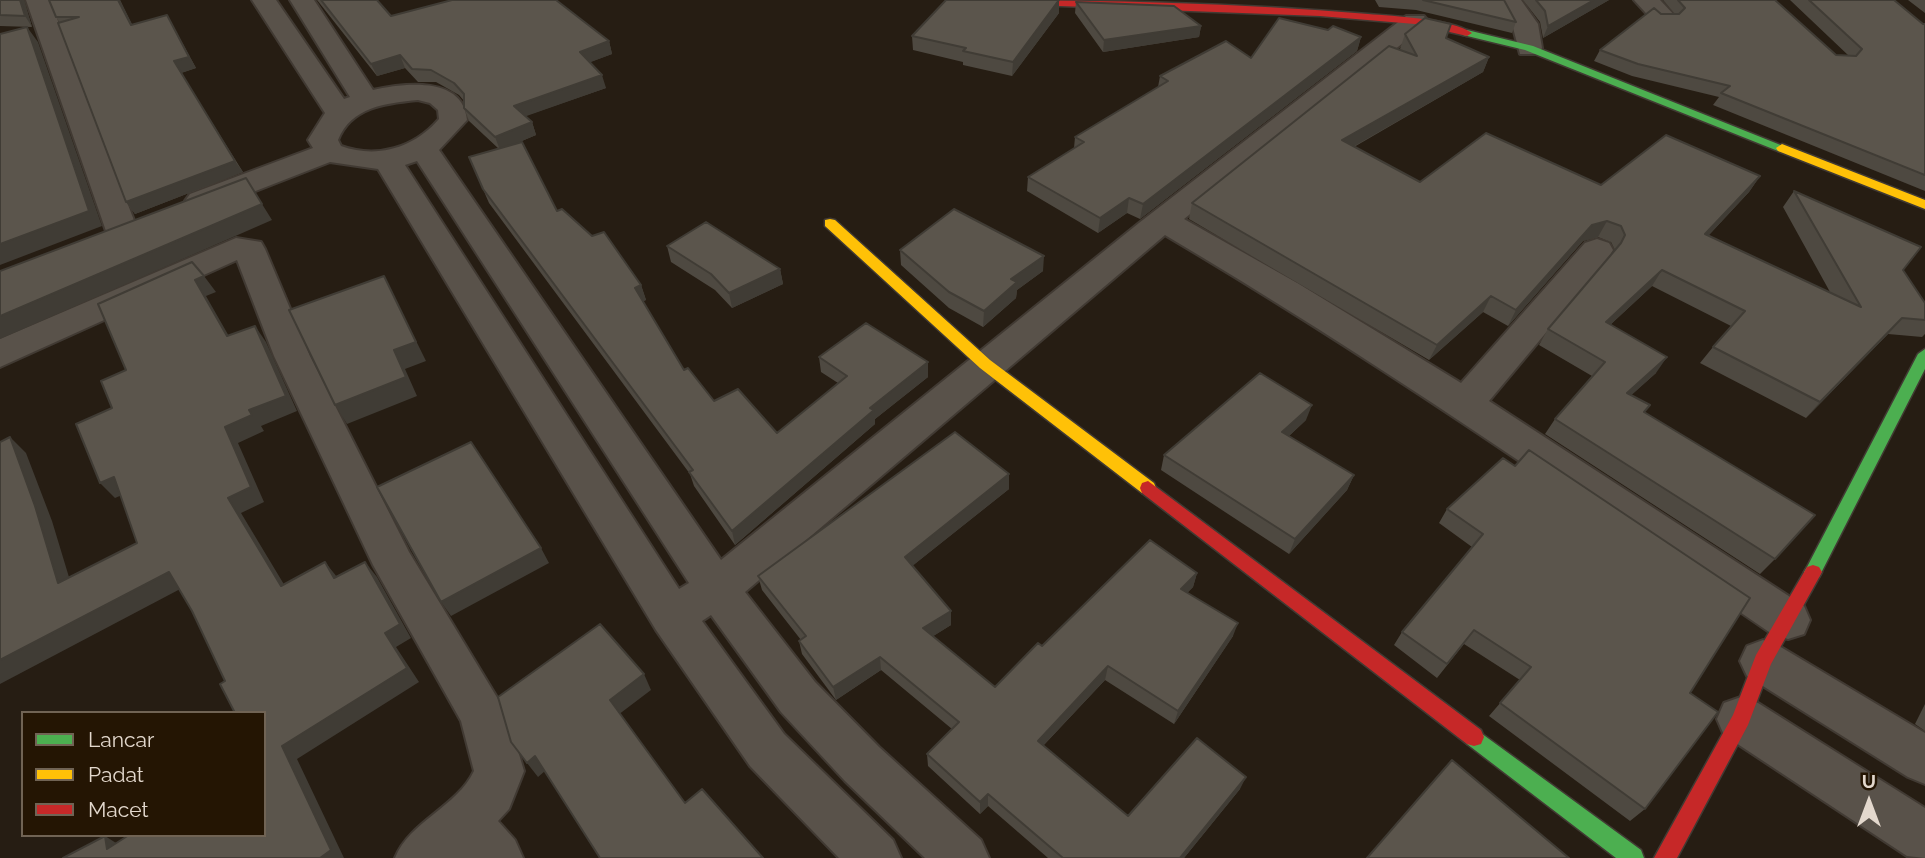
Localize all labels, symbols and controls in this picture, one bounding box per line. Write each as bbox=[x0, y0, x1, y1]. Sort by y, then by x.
legend bbox=[21, 711, 266, 837]
text: Lancar bbox=[88, 727, 154, 752]
text: Padat bbox=[88, 762, 144, 787]
north arrow bbox=[1834, 767, 1904, 837]
text: U bbox=[1862, 770, 1876, 792]
text: Macet bbox=[88, 797, 148, 822]

